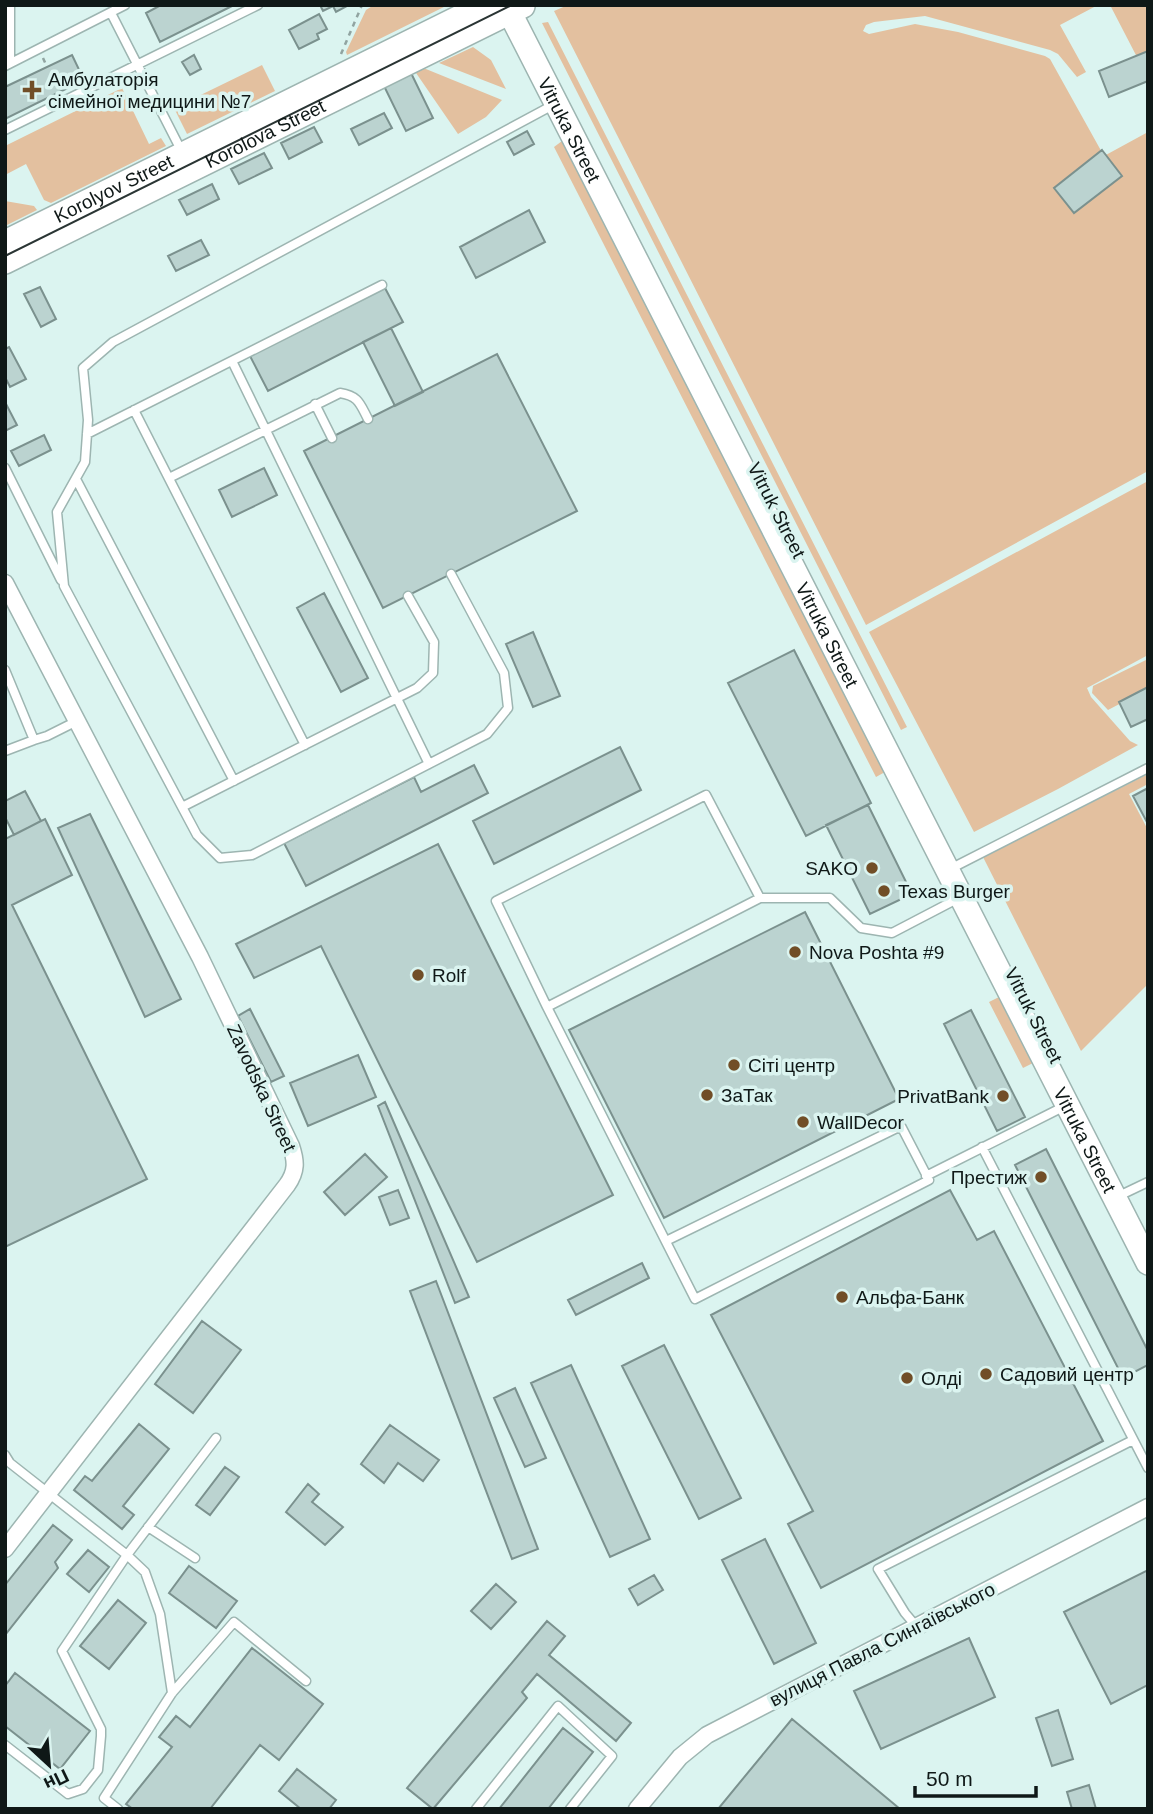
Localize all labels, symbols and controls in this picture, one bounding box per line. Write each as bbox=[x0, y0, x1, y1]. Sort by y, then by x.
place label: Амбулаторія сімейної медицини №7 bbox=[48, 69, 251, 112]
street label: Vitruka Street bbox=[534, 74, 605, 186]
marker: Амбулаторія сімейної медицини №7 bbox=[22, 80, 42, 100]
street label: Korolova Street bbox=[202, 95, 329, 172]
street label: Korolyov Street bbox=[51, 150, 177, 227]
street label: Vitruk Street bbox=[744, 459, 810, 562]
street label: Vitruka Street bbox=[791, 579, 863, 692]
place label: SAKO bbox=[805, 858, 858, 879]
marker: SAKO bbox=[864, 860, 880, 876]
place label: Texas Burger bbox=[898, 881, 1011, 902]
marker: Texas Burger bbox=[876, 883, 892, 899]
place label: Nova Poshta #9 bbox=[809, 942, 944, 963]
marker: Nova Poshta #9 bbox=[787, 944, 803, 960]
street label: Vitruk Street bbox=[1001, 964, 1067, 1067]
place label: Rolf bbox=[432, 965, 467, 986]
marker: Rolf bbox=[410, 967, 426, 983]
street label: Zavodska Street bbox=[223, 1021, 301, 1156]
place label: Сіті центр bbox=[748, 1055, 835, 1076]
marker: Сіті центр bbox=[726, 1057, 742, 1073]
street label: Vitruka Street bbox=[1049, 1084, 1120, 1197]
place label: ЗаТак bbox=[721, 1085, 773, 1106]
place label: PrivatBank bbox=[897, 1086, 989, 1107]
marker: ЗаТак bbox=[699, 1087, 715, 1103]
marker: PrivatBank bbox=[995, 1088, 1011, 1104]
place label: WallDecor bbox=[817, 1112, 905, 1133]
marker: WallDecor bbox=[795, 1114, 811, 1130]
place label: Престиж bbox=[951, 1167, 1027, 1188]
marker: Престиж bbox=[1033, 1169, 1049, 1185]
place label: Альфа-Банк bbox=[856, 1287, 965, 1308]
marker: Альфа-Банк bbox=[834, 1289, 850, 1305]
place label: Садовий центр bbox=[1000, 1364, 1134, 1385]
marker: Садовий центр bbox=[978, 1366, 994, 1382]
place label: Олді bbox=[921, 1368, 962, 1389]
marker: Олді bbox=[899, 1370, 915, 1386]
street label: вулиця Павла Сингаївського bbox=[766, 1578, 999, 1711]
north arrow bbox=[14, 1730, 84, 1800]
scale bar bbox=[915, 1755, 1036, 1799]
text: Пн bbox=[40, 1765, 72, 1795]
text: 50 m bbox=[926, 1767, 973, 1790]

